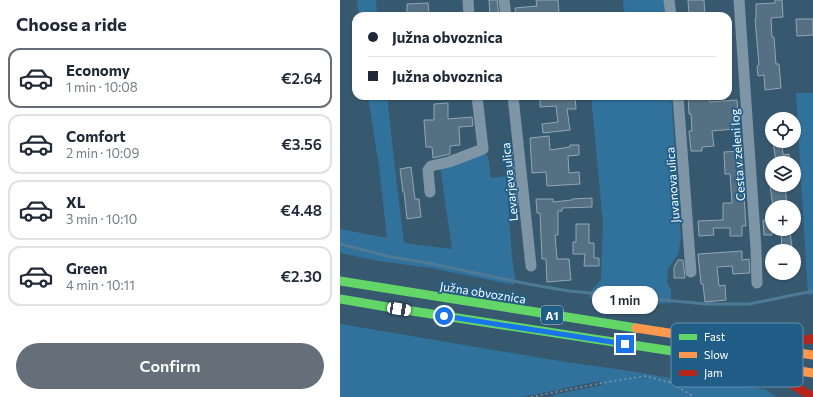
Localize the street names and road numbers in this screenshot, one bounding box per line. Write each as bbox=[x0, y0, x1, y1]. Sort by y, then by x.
street label: Cesta v zeleni log bbox=[727, 108, 747, 202]
street label: Levarjeva ulica bbox=[498, 142, 520, 222]
street label: Juvanova ulica bbox=[662, 147, 683, 223]
street label: Južna obvoznica bbox=[439, 278, 527, 307]
road number: A1 bbox=[541, 306, 563, 324]

